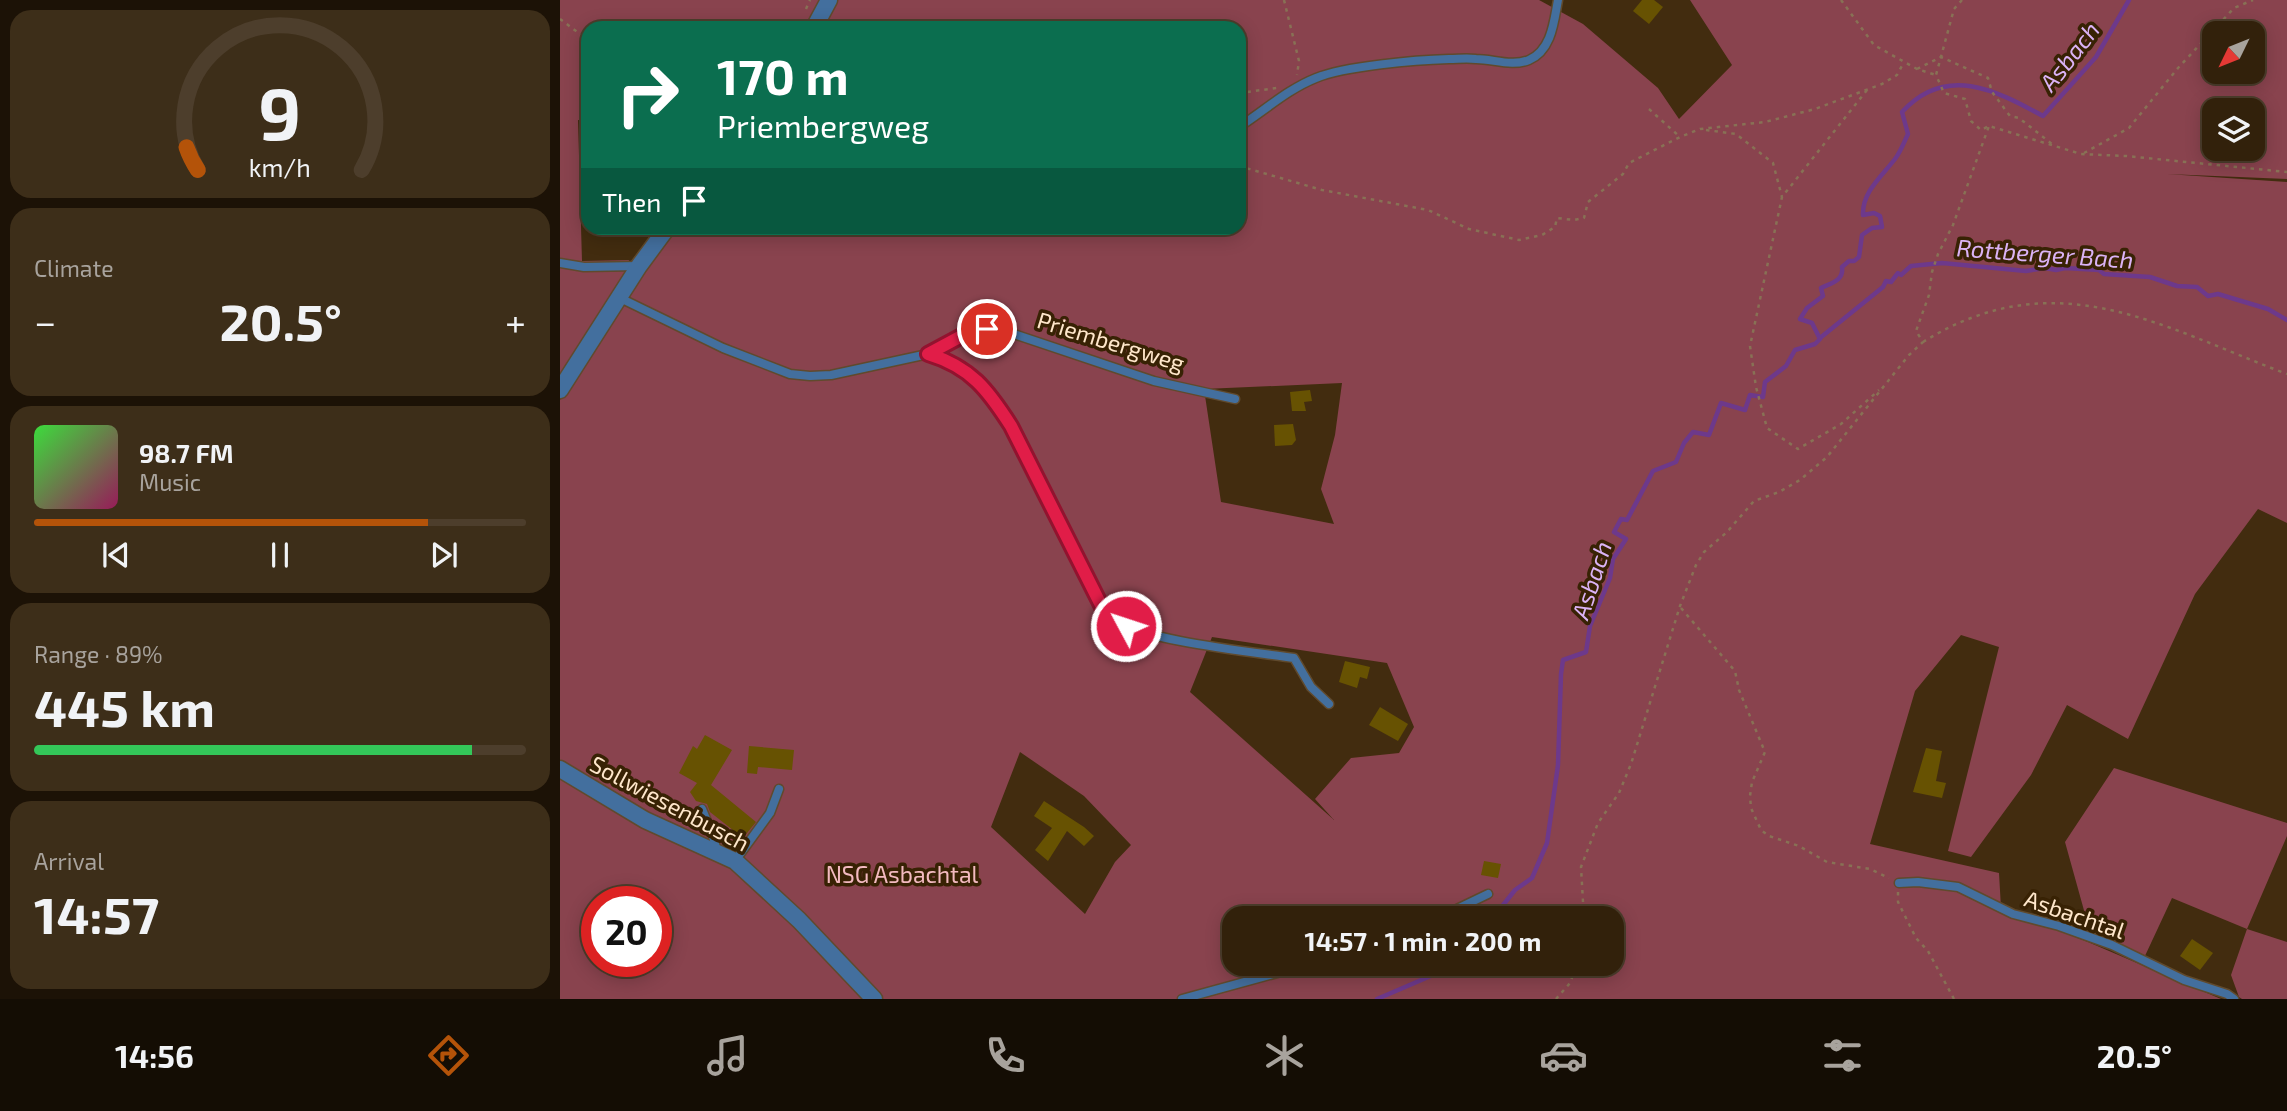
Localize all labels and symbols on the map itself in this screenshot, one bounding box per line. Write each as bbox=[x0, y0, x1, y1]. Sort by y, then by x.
water label: Asbach bbox=[2032, 16, 2105, 97]
north arrow bbox=[2202, 21, 2264, 84]
water label: Rottberger Bach bbox=[1956, 232, 2134, 274]
pin bbox=[957, 299, 1017, 359]
street label: Priembergweg bbox=[1034, 305, 1188, 377]
water label: Asbach bbox=[1565, 537, 1617, 623]
position arrow bbox=[1089, 589, 1163, 663]
street label: Sollwiesenbusch bbox=[586, 749, 754, 857]
park label: NSG Asbachtal bbox=[826, 860, 979, 888]
street label: Asbachtal bbox=[2021, 884, 2129, 944]
speed limit sign: 20 bbox=[581, 886, 672, 977]

